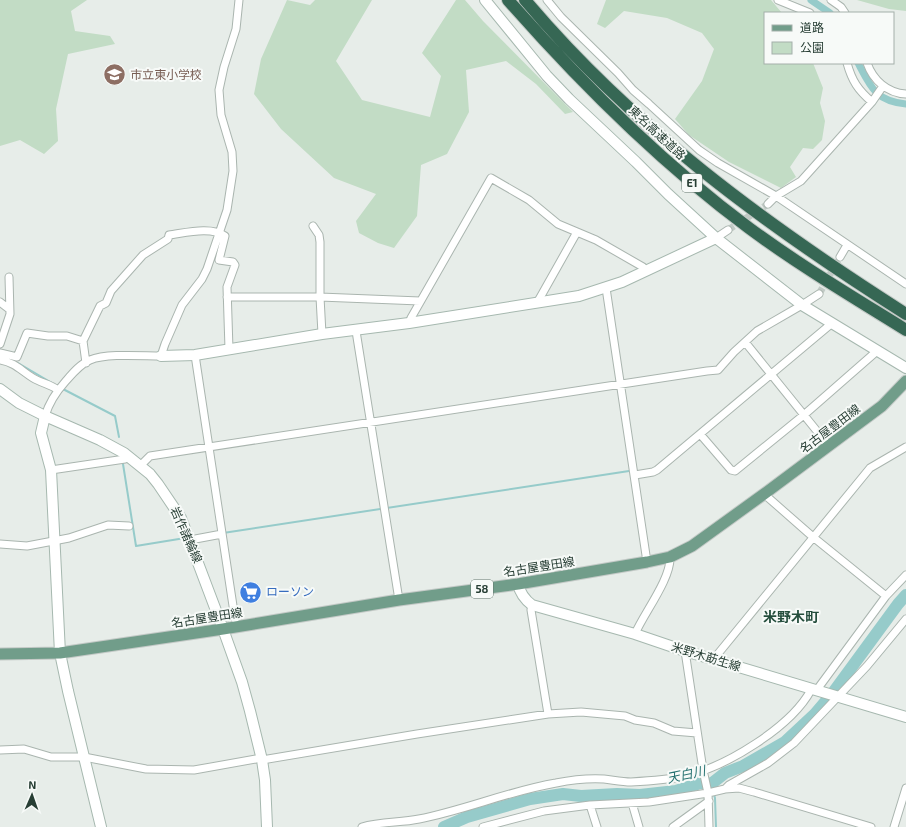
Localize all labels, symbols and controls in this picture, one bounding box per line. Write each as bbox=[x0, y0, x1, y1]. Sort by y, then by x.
legend bbox=[764, 12, 894, 64]
text: 道路 bbox=[800, 20, 824, 34]
text: 公園 bbox=[800, 40, 824, 54]
school or university icon: 市立東小学校 bbox=[102, 62, 128, 88]
place label: 市立東小学校 bbox=[130, 67, 202, 81]
street label: 東名高速道路 bbox=[627, 103, 689, 162]
road number: E1 bbox=[682, 174, 702, 192]
street label: 名古屋豊田線 bbox=[796, 401, 862, 455]
street label: 岩作諸輪線 bbox=[168, 504, 206, 565]
street label: 名古屋豊田線 bbox=[502, 553, 576, 579]
supermarket icon: ローソン bbox=[238, 579, 264, 605]
road number: 58 bbox=[471, 580, 493, 598]
place label: ローソン bbox=[266, 584, 314, 598]
street label: 名古屋豊田線 bbox=[170, 604, 244, 630]
district label: 米野木町 bbox=[763, 608, 819, 625]
street label: 米野木莇生線 bbox=[670, 639, 743, 673]
water label: 天白川 bbox=[665, 762, 709, 786]
north arrow bbox=[12, 775, 52, 815]
text: N bbox=[28, 778, 37, 791]

